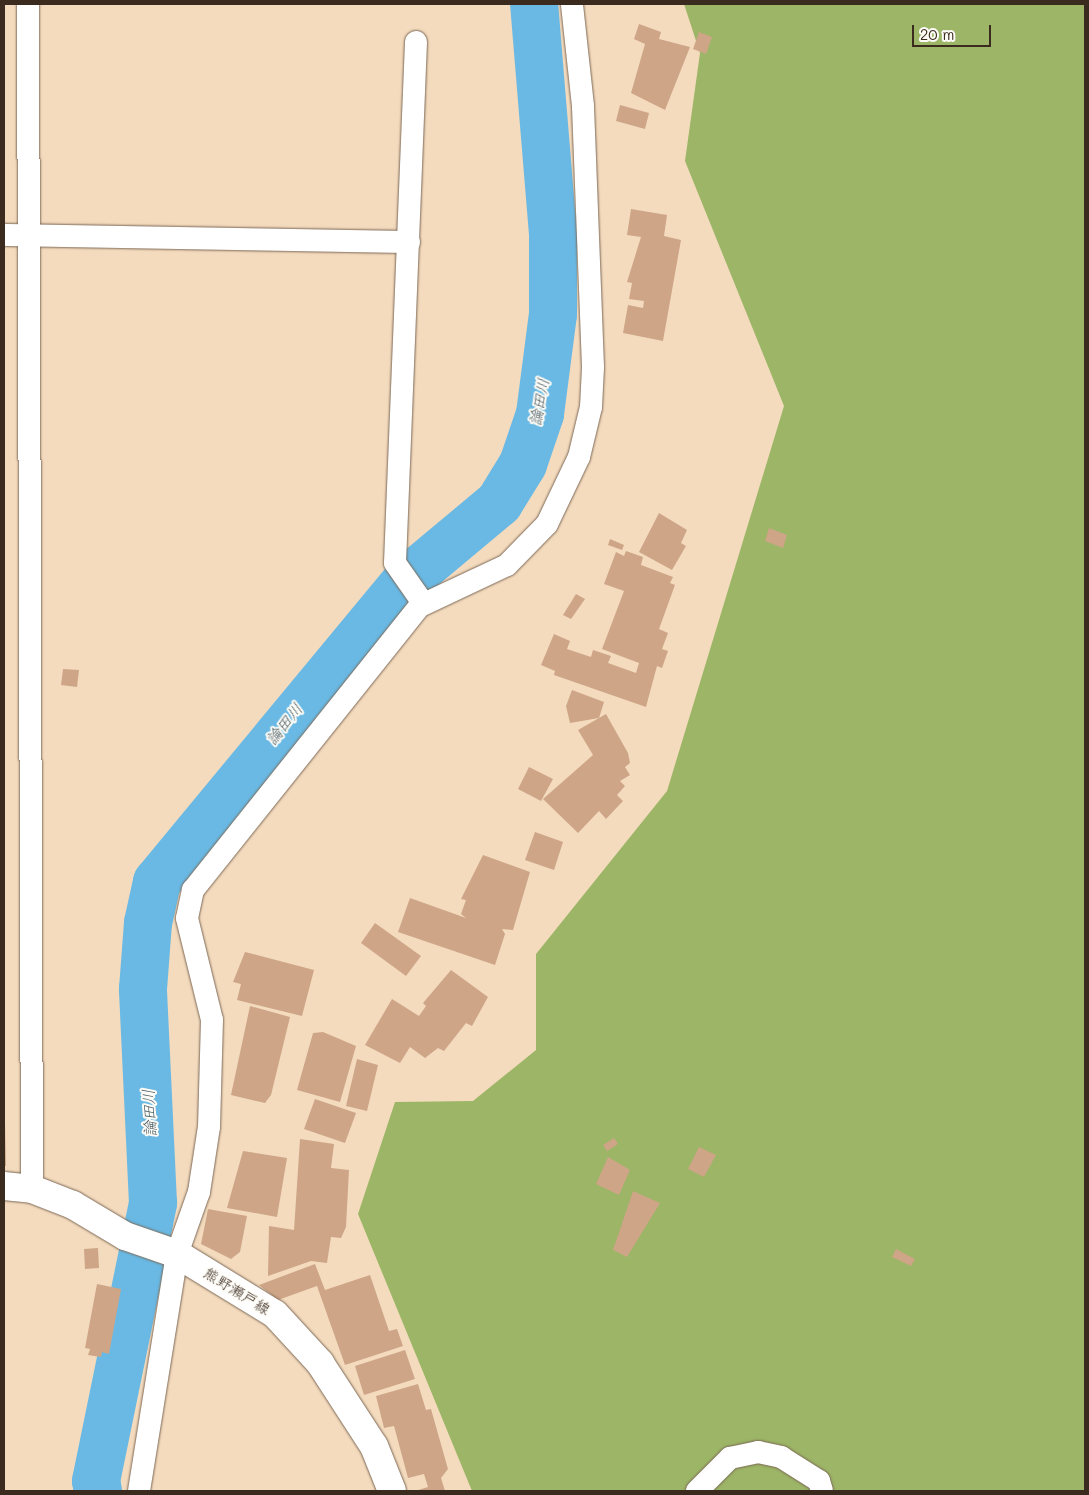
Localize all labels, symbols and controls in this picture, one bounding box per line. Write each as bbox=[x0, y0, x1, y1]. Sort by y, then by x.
scale bar bbox=[914, 15, 993, 47]
text: 20 m bbox=[920, 24, 954, 44]
water label: 論田川 bbox=[525, 377, 553, 427]
water label: 論田川 bbox=[261, 699, 307, 749]
water label: 論田川 bbox=[138, 1089, 160, 1137]
street label: 熊野瀬戸線 bbox=[200, 1263, 274, 1319]

